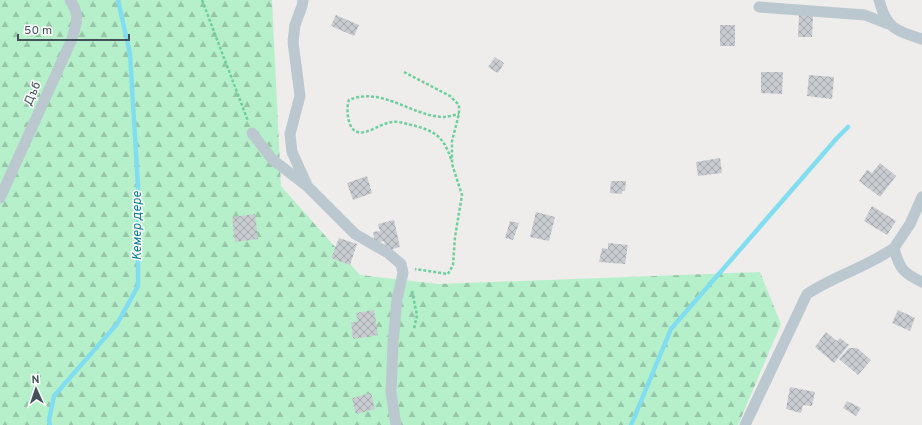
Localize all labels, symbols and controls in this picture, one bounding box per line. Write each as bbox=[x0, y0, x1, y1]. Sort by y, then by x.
scale bar bbox=[18, 16, 129, 42]
text: 50 m bbox=[24, 23, 52, 39]
street label: Дъб bbox=[21, 79, 45, 108]
water label: Кемер дере bbox=[130, 191, 146, 261]
north arrow bbox=[16, 369, 56, 409]
text: N bbox=[31, 373, 40, 387]

